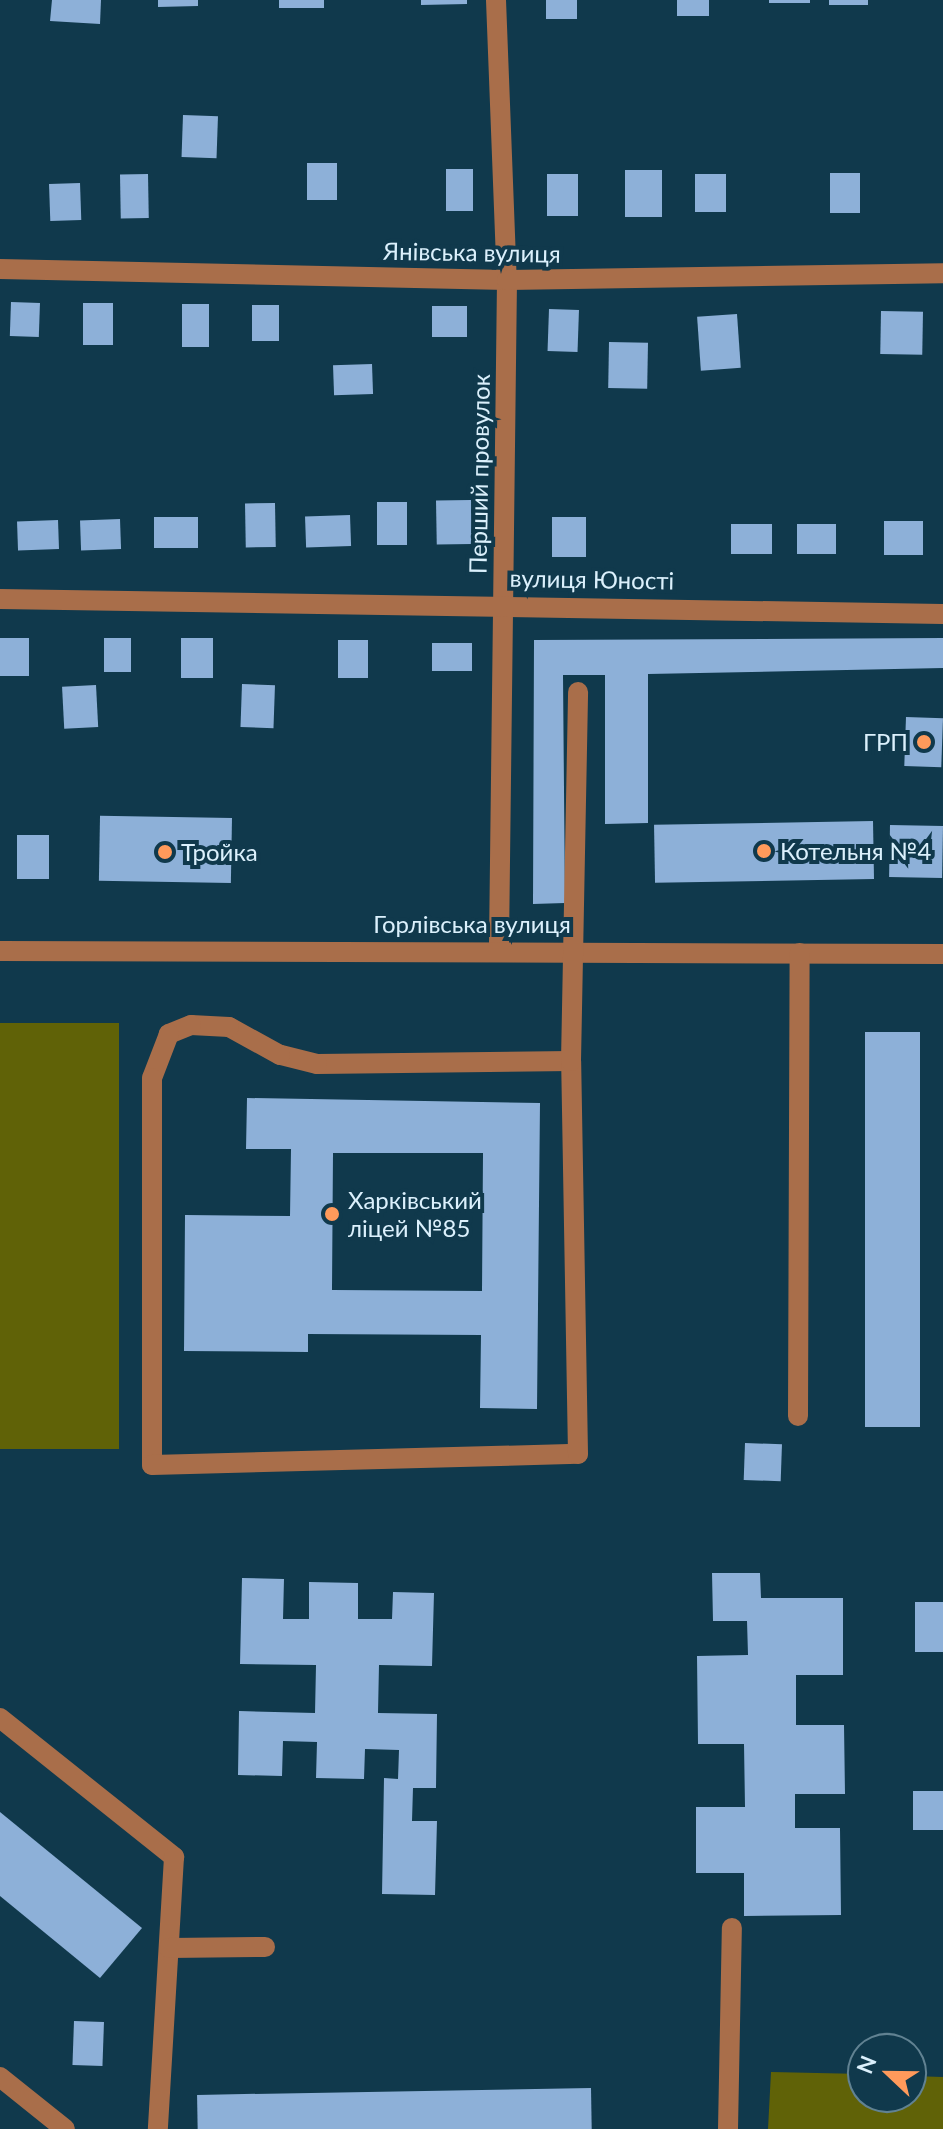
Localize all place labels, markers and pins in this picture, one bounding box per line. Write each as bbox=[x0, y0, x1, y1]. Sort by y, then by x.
place label: ГРП bbox=[863, 728, 908, 756]
marker: ГРП bbox=[915, 733, 933, 751]
place label: Котельня №4 bbox=[780, 837, 931, 865]
place label: Тройка bbox=[181, 838, 258, 866]
marker: Котельня №4 bbox=[755, 842, 773, 860]
marker: Тройка bbox=[156, 843, 174, 861]
place label: Харківський ліцей №85 bbox=[348, 1186, 482, 1242]
marker: Харківський ліцей №85 bbox=[323, 1205, 341, 1223]

